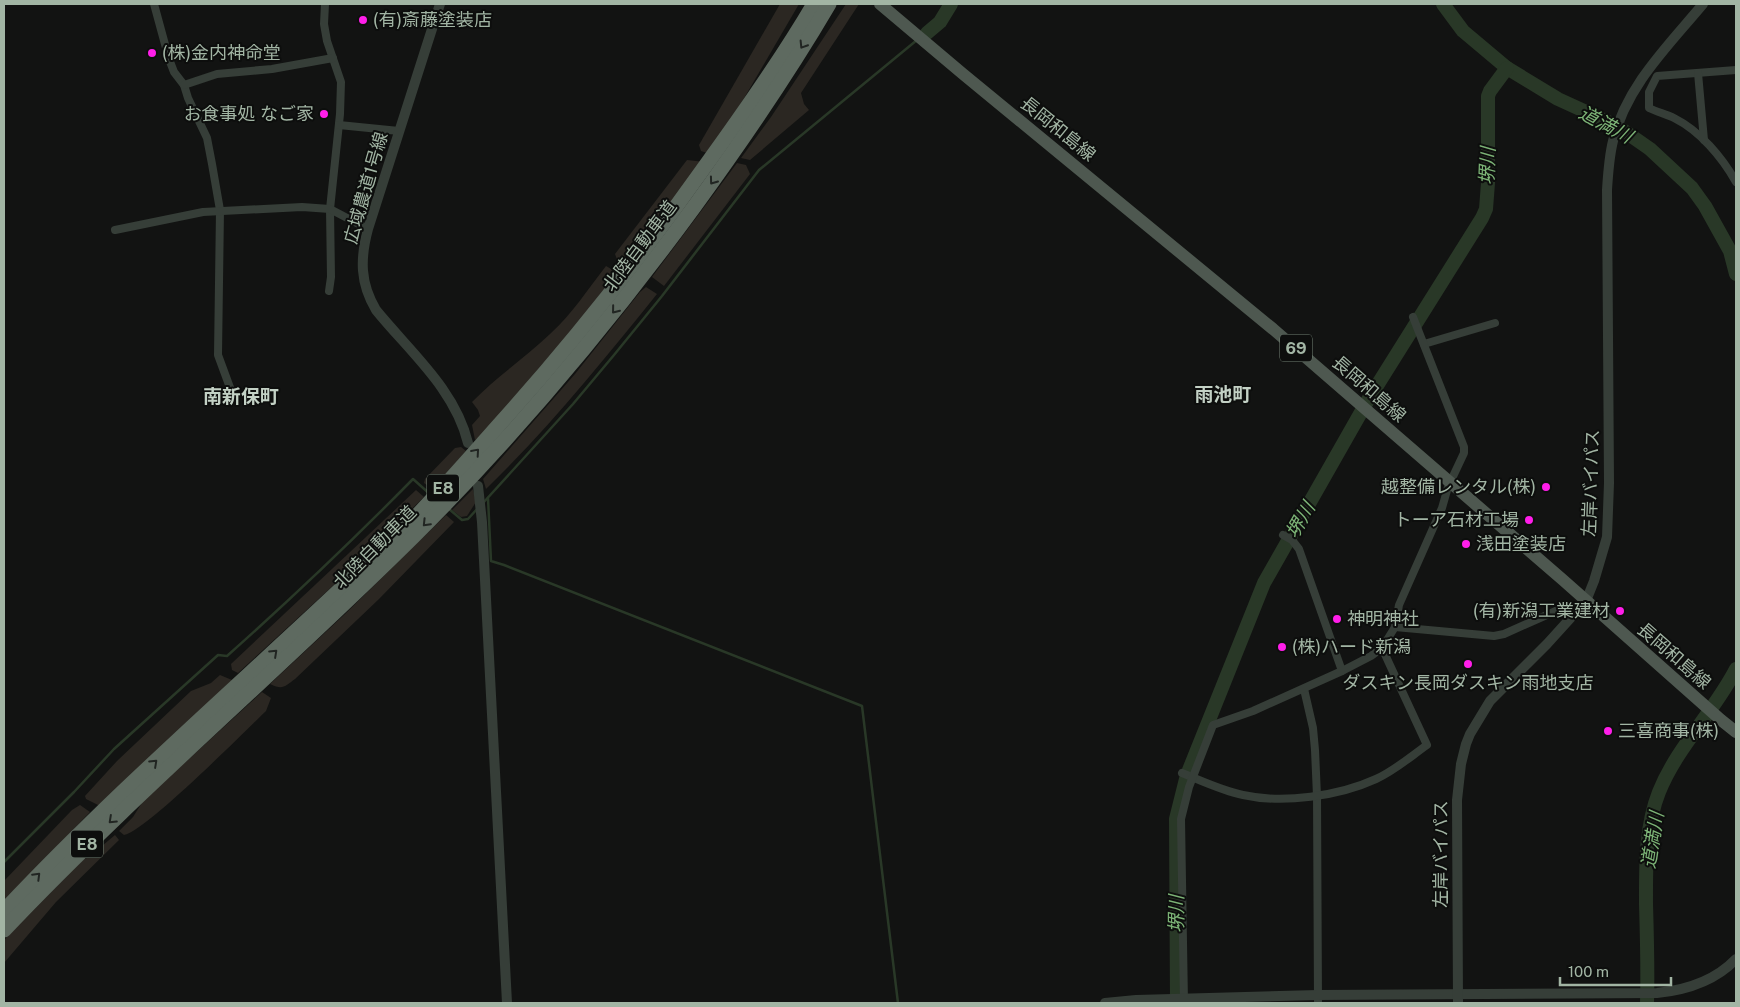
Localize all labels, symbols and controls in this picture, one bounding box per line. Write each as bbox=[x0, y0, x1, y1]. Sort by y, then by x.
place label: (有)斎藤塗装店 bbox=[373, 9, 492, 30]
marker: (有)斎藤塗装店 bbox=[357, 14, 369, 26]
one-way arrow bbox=[800, 40, 810, 49]
place label: (株)金内神命堂 bbox=[162, 42, 281, 63]
marker: (株)金内神命堂 bbox=[146, 47, 158, 59]
street label: 長岡和島線 bbox=[1017, 92, 1100, 165]
water label: 道満川 bbox=[1576, 101, 1638, 148]
place label: お食事処 なご家 bbox=[184, 103, 314, 124]
marker: お食事処 なご家 bbox=[318, 108, 330, 120]
street label: 広域農道1号線 bbox=[340, 130, 392, 246]
water label: 堺川 bbox=[1475, 145, 1499, 185]
one-way arrow bbox=[710, 175, 719, 184]
street label: 北陸自動車道 bbox=[599, 196, 680, 295]
one-way arrow bbox=[613, 304, 621, 313]
road number: 69 bbox=[1280, 334, 1312, 362]
street label: 長岡和島線 bbox=[1328, 351, 1410, 426]
district label: 雨池町 bbox=[1194, 383, 1252, 405]
district label: 南新保町 bbox=[203, 385, 279, 407]
street label: 左岸バイパス bbox=[1578, 429, 1603, 537]
one-way arrow bbox=[470, 449, 479, 458]
road number: E8 bbox=[427, 474, 459, 502]
place label: 越整備レンタル(株) bbox=[1381, 476, 1536, 497]
marker: 越整備レンタル(株) bbox=[1540, 481, 1552, 493]
water label: 堺川 bbox=[1281, 496, 1320, 542]
street label: 北陸自動車道 bbox=[329, 501, 420, 592]
place label: トーア石材工場 bbox=[1394, 509, 1519, 530]
marker: トーア石材工場 bbox=[1523, 514, 1535, 526]
one-way arrow bbox=[423, 518, 432, 527]
place label: 浅田塗装店 bbox=[1476, 533, 1566, 554]
marker: 浅田塗装店 bbox=[1460, 538, 1472, 550]
place label: (有)新潟工業建材 bbox=[1473, 600, 1610, 621]
marker: (有)新潟工業建材 bbox=[1614, 605, 1626, 617]
place label: 神明神社 bbox=[1347, 608, 1419, 629]
marker: 神明神社 bbox=[1331, 613, 1343, 625]
street label: 長岡和島線 bbox=[1633, 618, 1715, 693]
place label: (株)ハード新潟 bbox=[1292, 636, 1411, 657]
marker: (株)ハード新潟 bbox=[1276, 641, 1288, 653]
one-way arrow bbox=[268, 650, 277, 659]
marker: ダスキン長岡ダスキン雨地支店 bbox=[1462, 658, 1474, 670]
place label: ダスキン長岡ダスキン雨地支店 bbox=[1343, 672, 1593, 693]
place label: 三喜商事(株) bbox=[1618, 720, 1719, 741]
marker: 三喜商事(株) bbox=[1602, 725, 1614, 737]
one-way arrow bbox=[149, 760, 158, 769]
street label: 左岸バイパス bbox=[1430, 800, 1451, 908]
water label: 道満川 bbox=[1637, 808, 1668, 870]
one-way arrow bbox=[109, 814, 118, 823]
road number: E8 bbox=[71, 831, 103, 858]
one-way arrow bbox=[32, 873, 41, 882]
water label: 堺川 bbox=[1165, 893, 1187, 933]
scale bar bbox=[1560, 954, 1671, 986]
text: 100 m bbox=[1568, 963, 1609, 980]

